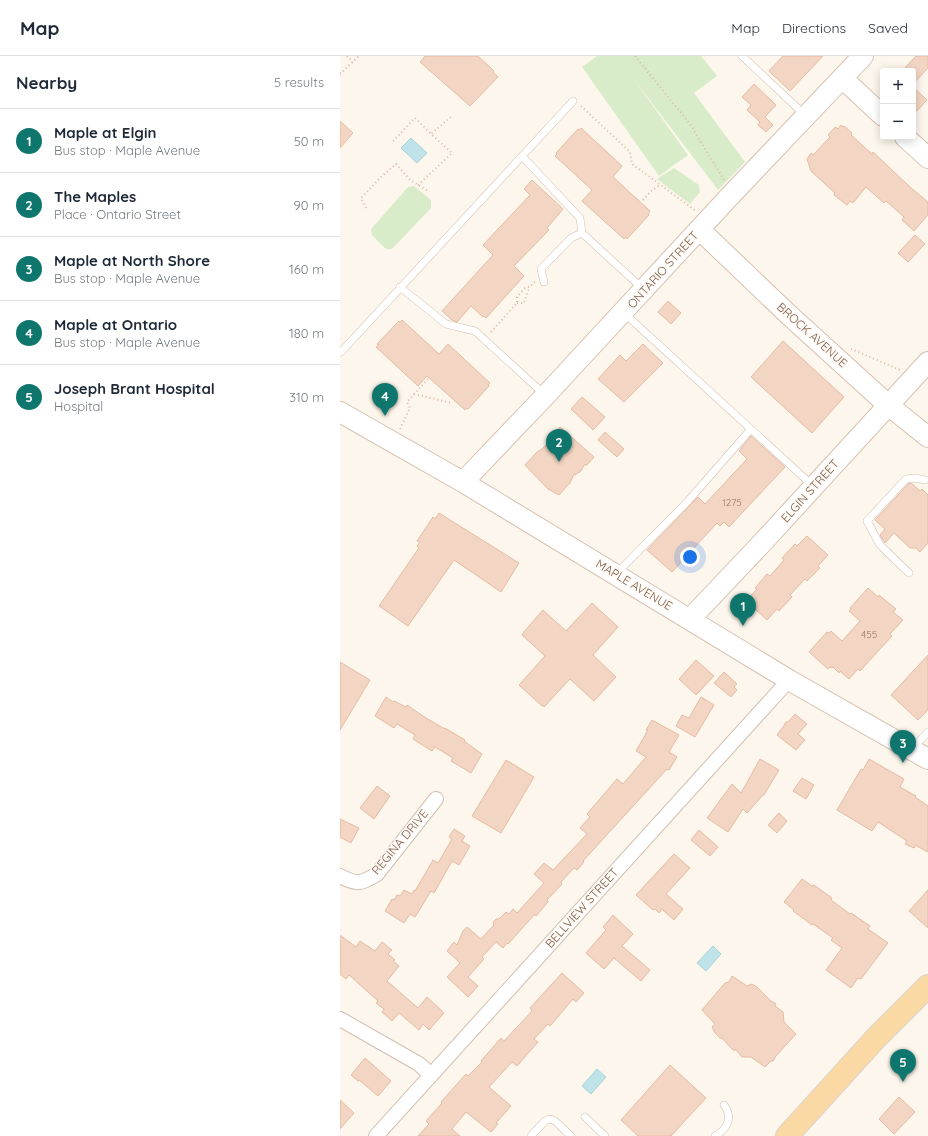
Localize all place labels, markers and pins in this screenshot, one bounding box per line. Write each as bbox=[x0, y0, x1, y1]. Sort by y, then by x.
pin: 4 bbox=[372, 383, 398, 416]
pin: 2 bbox=[546, 429, 572, 462]
pin: 1 bbox=[730, 593, 756, 626]
pin: 3 bbox=[890, 730, 916, 763]
pin: 5 bbox=[890, 1049, 916, 1082]

